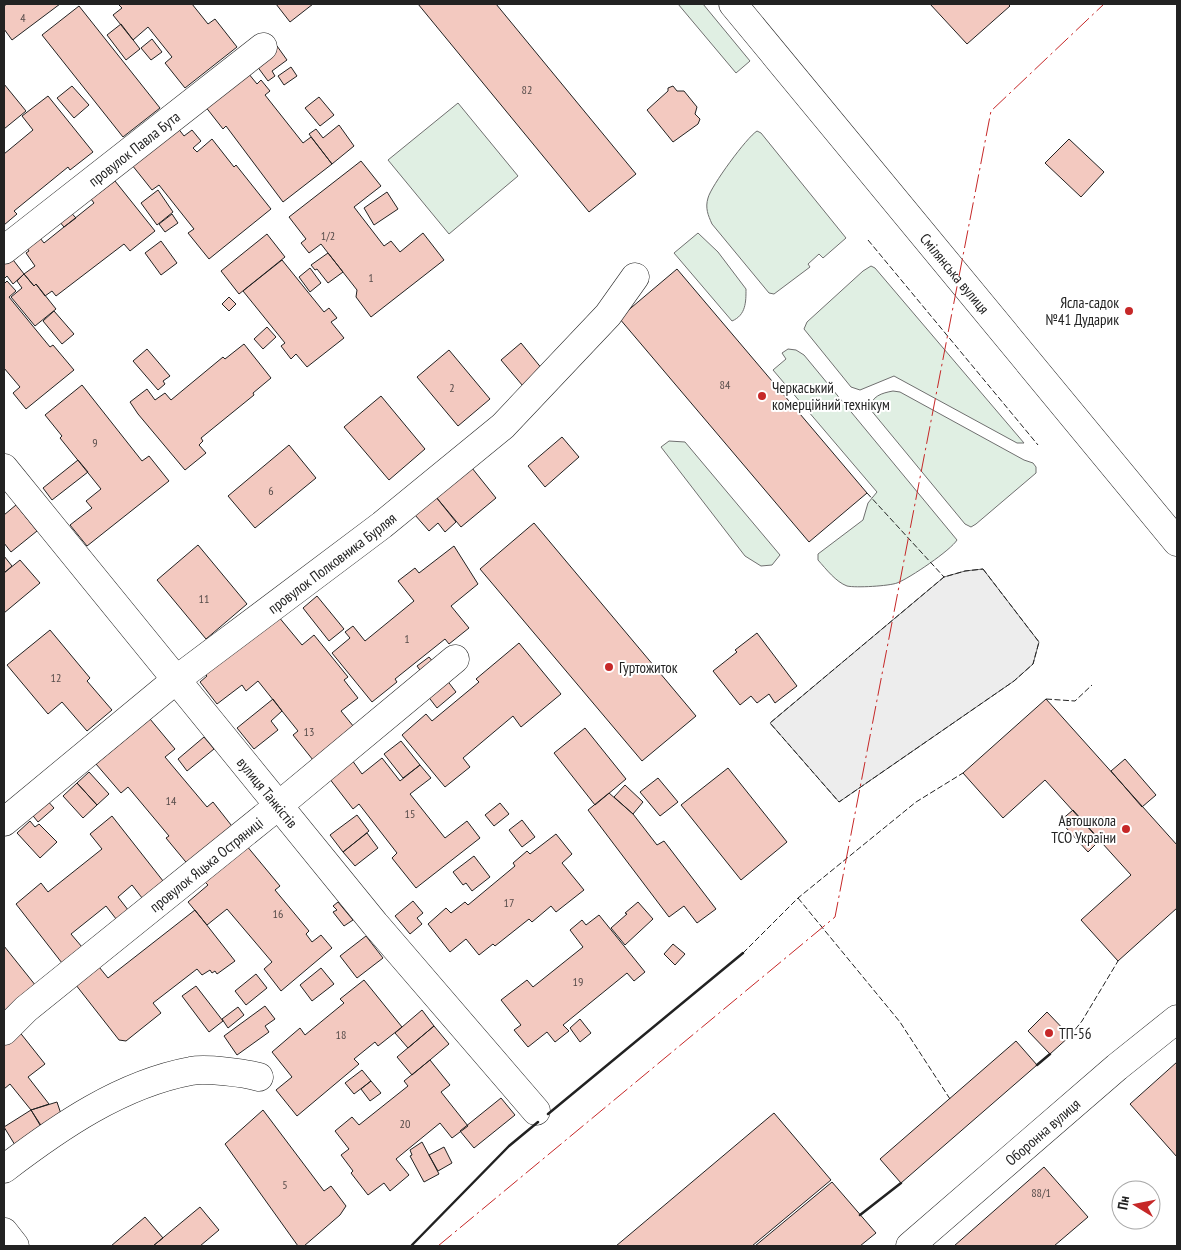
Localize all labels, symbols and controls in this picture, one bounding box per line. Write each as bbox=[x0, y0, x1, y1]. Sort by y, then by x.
house number: 4 bbox=[20, 10, 26, 25]
house number: 82 bbox=[522, 82, 532, 97]
street label: провулок Павла Бута bbox=[84, 106, 183, 190]
house number: 1/2 bbox=[321, 228, 335, 243]
street label: Смілянська вулиця bbox=[916, 229, 994, 318]
house number: 1 bbox=[368, 270, 374, 285]
place label: Ясла-садок №41 Дударик bbox=[1045, 293, 1119, 329]
marker: Ясла-садок №41 Дударик bbox=[1123, 305, 1135, 317]
house number: 84 bbox=[720, 377, 731, 392]
place label: Черкаський комерційний технікум bbox=[772, 378, 890, 414]
house number: 2 bbox=[449, 380, 455, 395]
marker: Черкаський комерційний технікум bbox=[756, 390, 768, 402]
house number: 9 bbox=[92, 435, 98, 450]
house number: 6 bbox=[268, 483, 274, 498]
street label: провулок Полковника Бурляя bbox=[264, 508, 400, 617]
house number: 11 bbox=[199, 591, 209, 606]
house number: 1 bbox=[404, 631, 410, 646]
place label: Гуртожиток bbox=[619, 658, 678, 677]
marker: Гуртожиток bbox=[603, 661, 615, 673]
house number: 12 bbox=[51, 670, 61, 685]
house number: 13 bbox=[304, 724, 314, 739]
street label: вулиця Танкістів bbox=[233, 753, 302, 831]
house number: 14 bbox=[166, 793, 177, 808]
house number: 15 bbox=[405, 806, 415, 821]
place label: Автошкола ТСО України bbox=[1051, 811, 1116, 847]
street label: провулок Яцька Остряниці bbox=[145, 813, 266, 916]
marker: Автошкола ТСО України bbox=[1120, 823, 1132, 835]
house number: 17 bbox=[504, 895, 514, 910]
house number: 16 bbox=[273, 906, 283, 921]
house number: 19 bbox=[573, 974, 583, 989]
place label: ТП-56 bbox=[1059, 1024, 1092, 1043]
house number: 18 bbox=[336, 1027, 346, 1042]
marker: ТП-56 bbox=[1043, 1027, 1055, 1039]
street label: Оборонна вулиця bbox=[1001, 1094, 1084, 1169]
house number: 20 bbox=[400, 1116, 410, 1131]
house number: 5 bbox=[282, 1177, 288, 1192]
north arrow bbox=[1111, 1180, 1161, 1230]
house number: 88/1 bbox=[1031, 1185, 1051, 1200]
text: Пн bbox=[1113, 1195, 1133, 1211]

